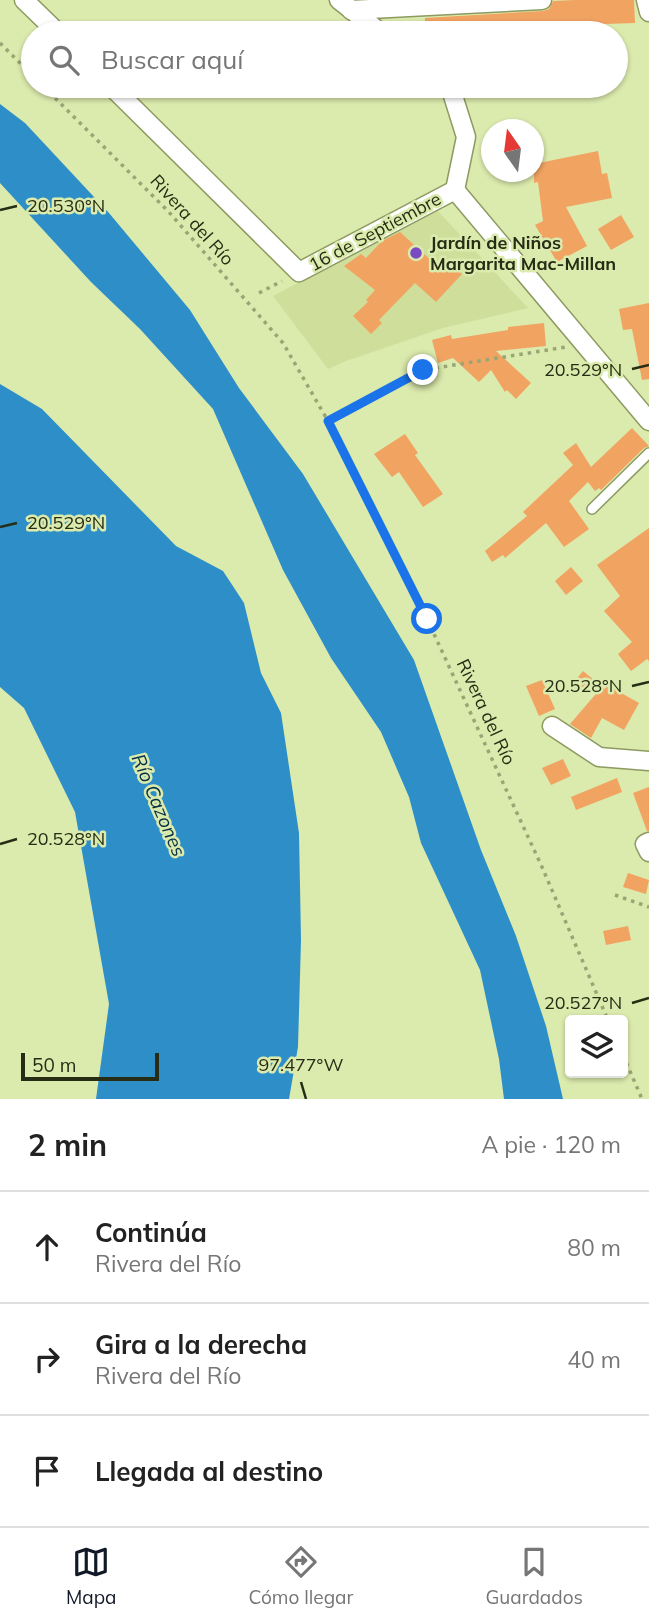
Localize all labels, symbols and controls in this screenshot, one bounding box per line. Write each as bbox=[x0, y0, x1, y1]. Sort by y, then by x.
search box bbox=[21, 21, 628, 98]
icon: search bbox=[45, 41, 83, 79]
text: Buscar aquí bbox=[101, 43, 244, 76]
north arrow bbox=[481, 119, 544, 182]
street label: Rivera del Río bbox=[146, 169, 239, 270]
street label: 16 de Septiembre bbox=[305, 187, 445, 276]
text: 20.530°N bbox=[27, 194, 105, 217]
place label: Jardín de Niños Margarita Mac-Millan bbox=[430, 231, 616, 275]
marker: Jardín de Niños Margarita Mac-Millan bbox=[408, 245, 424, 261]
route end bbox=[407, 354, 438, 385]
text: 20.529°N bbox=[544, 358, 622, 381]
text: 20.529°N bbox=[27, 511, 105, 534]
route start bbox=[411, 603, 442, 634]
street label: Rivera del Río bbox=[452, 655, 521, 769]
text: 20.528°N bbox=[544, 674, 622, 697]
water label: Río Cazones bbox=[127, 750, 191, 860]
text: 20.528°N bbox=[27, 827, 105, 850]
text: 20.527°N bbox=[544, 991, 622, 1014]
map controls bbox=[565, 1015, 628, 1078]
button: layers bbox=[565, 1015, 628, 1078]
scale bar bbox=[21, 1050, 159, 1082]
text: 50 m bbox=[32, 1053, 76, 1077]
text: 97.477°W bbox=[258, 1053, 344, 1076]
text: 2 min bbox=[28, 1126, 107, 1164]
text: A pie · 120 m bbox=[481, 1130, 621, 1159]
text: Continúa bbox=[95, 1216, 207, 1249]
icon: ahead bbox=[28, 1228, 66, 1266]
text: 80 m bbox=[567, 1233, 621, 1262]
text: Rivera del Río bbox=[95, 1249, 241, 1278]
text: Gira a la derecha bbox=[95, 1328, 307, 1361]
icon: right bbox=[28, 1340, 66, 1378]
text: 40 m bbox=[567, 1345, 621, 1374]
text: Rivera del Río bbox=[95, 1361, 241, 1390]
icon: arrive bbox=[28, 1452, 66, 1490]
text: Llegada al destino bbox=[95, 1455, 323, 1488]
tab: Mapa bbox=[66, 1543, 117, 1609]
tab: Cómo llegar bbox=[249, 1543, 353, 1609]
tab: Guardados bbox=[485, 1543, 583, 1609]

